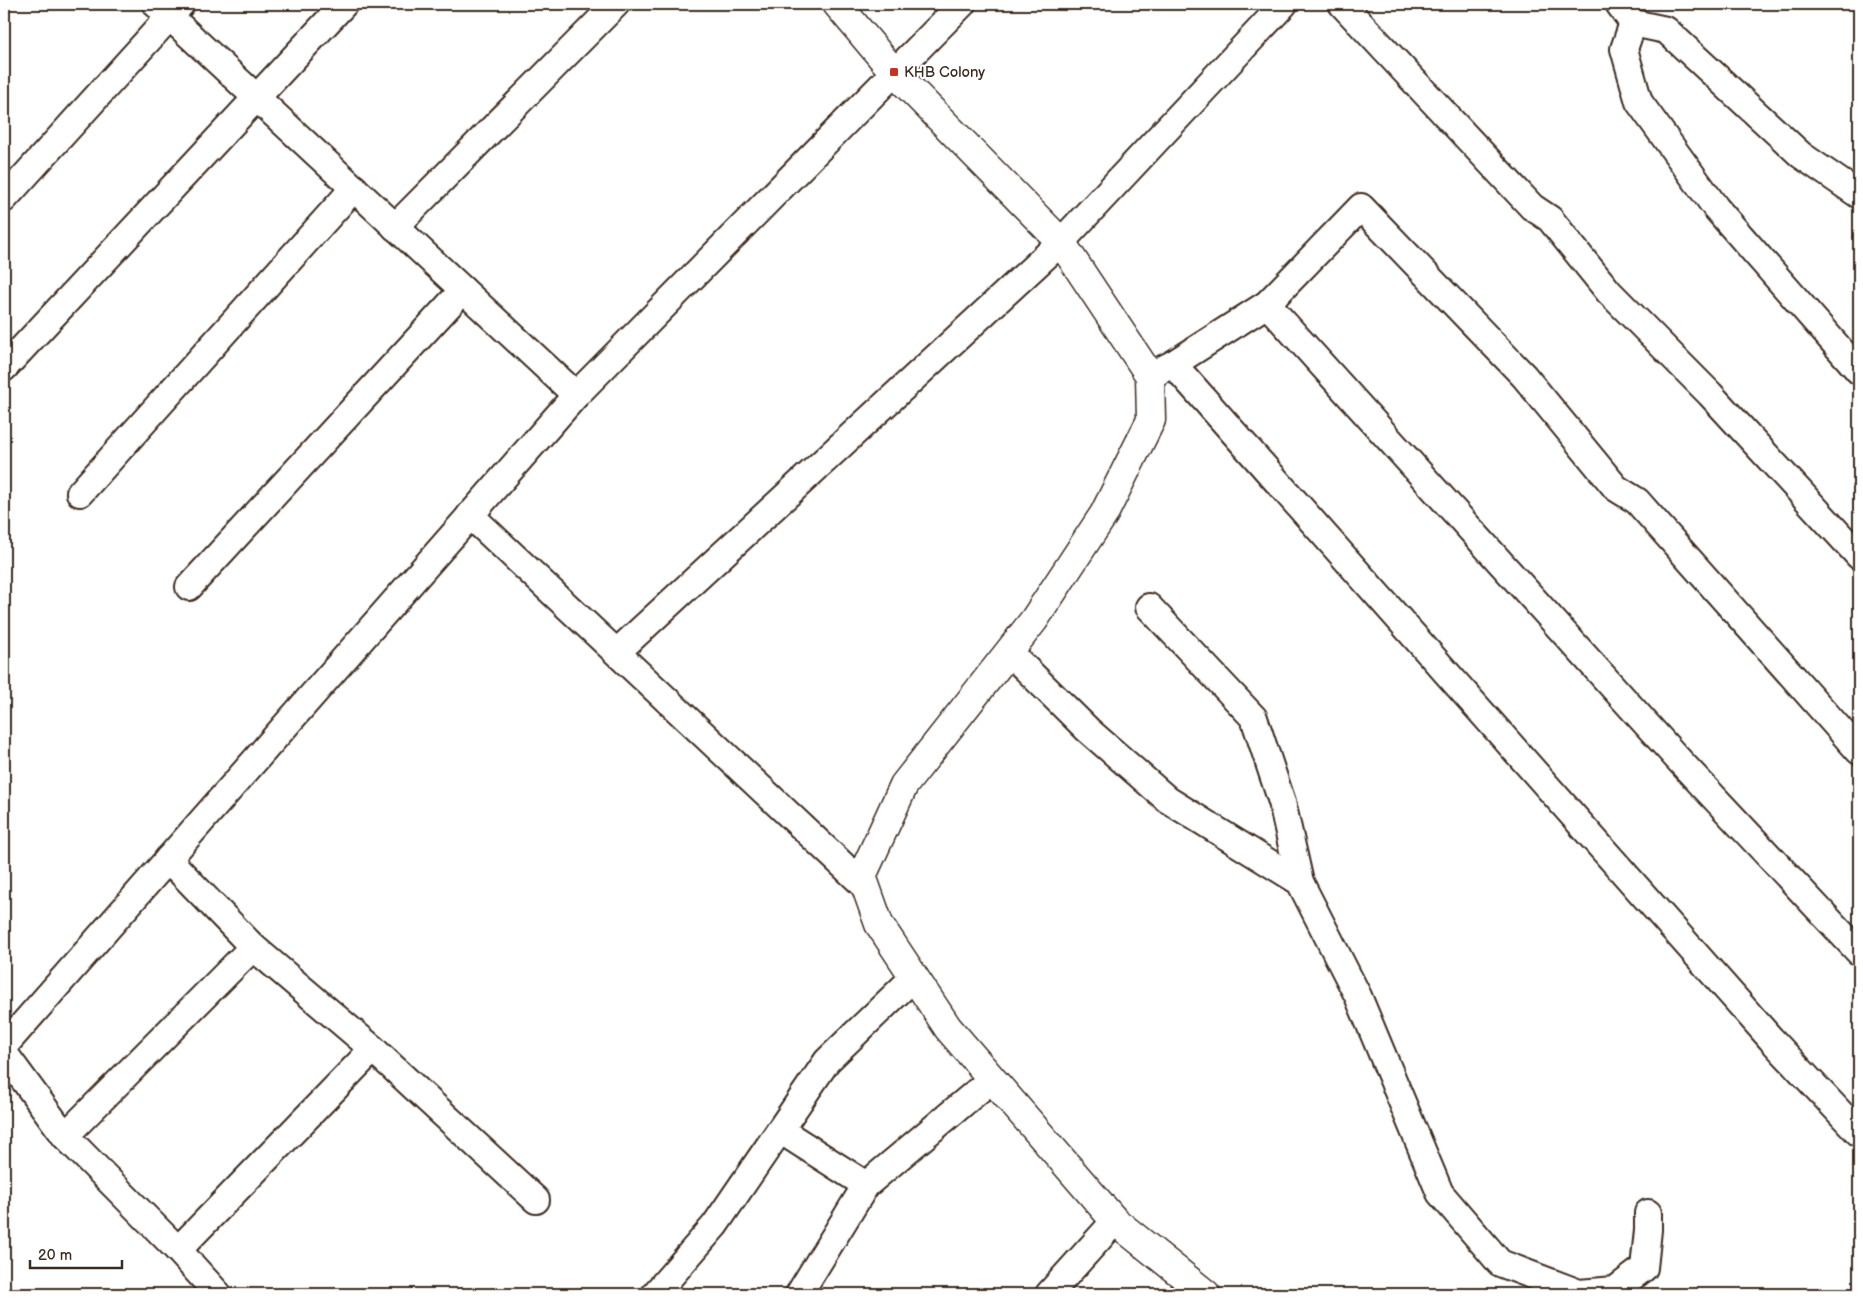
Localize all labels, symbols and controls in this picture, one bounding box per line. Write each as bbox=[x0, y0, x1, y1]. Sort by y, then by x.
place label: KHB Colony bbox=[904, 63, 985, 82]
marker: KHB Colony bbox=[888, 66, 900, 78]
scale bar bbox=[30, 1238, 122, 1270]
text: 20 m bbox=[38, 1246, 72, 1265]

